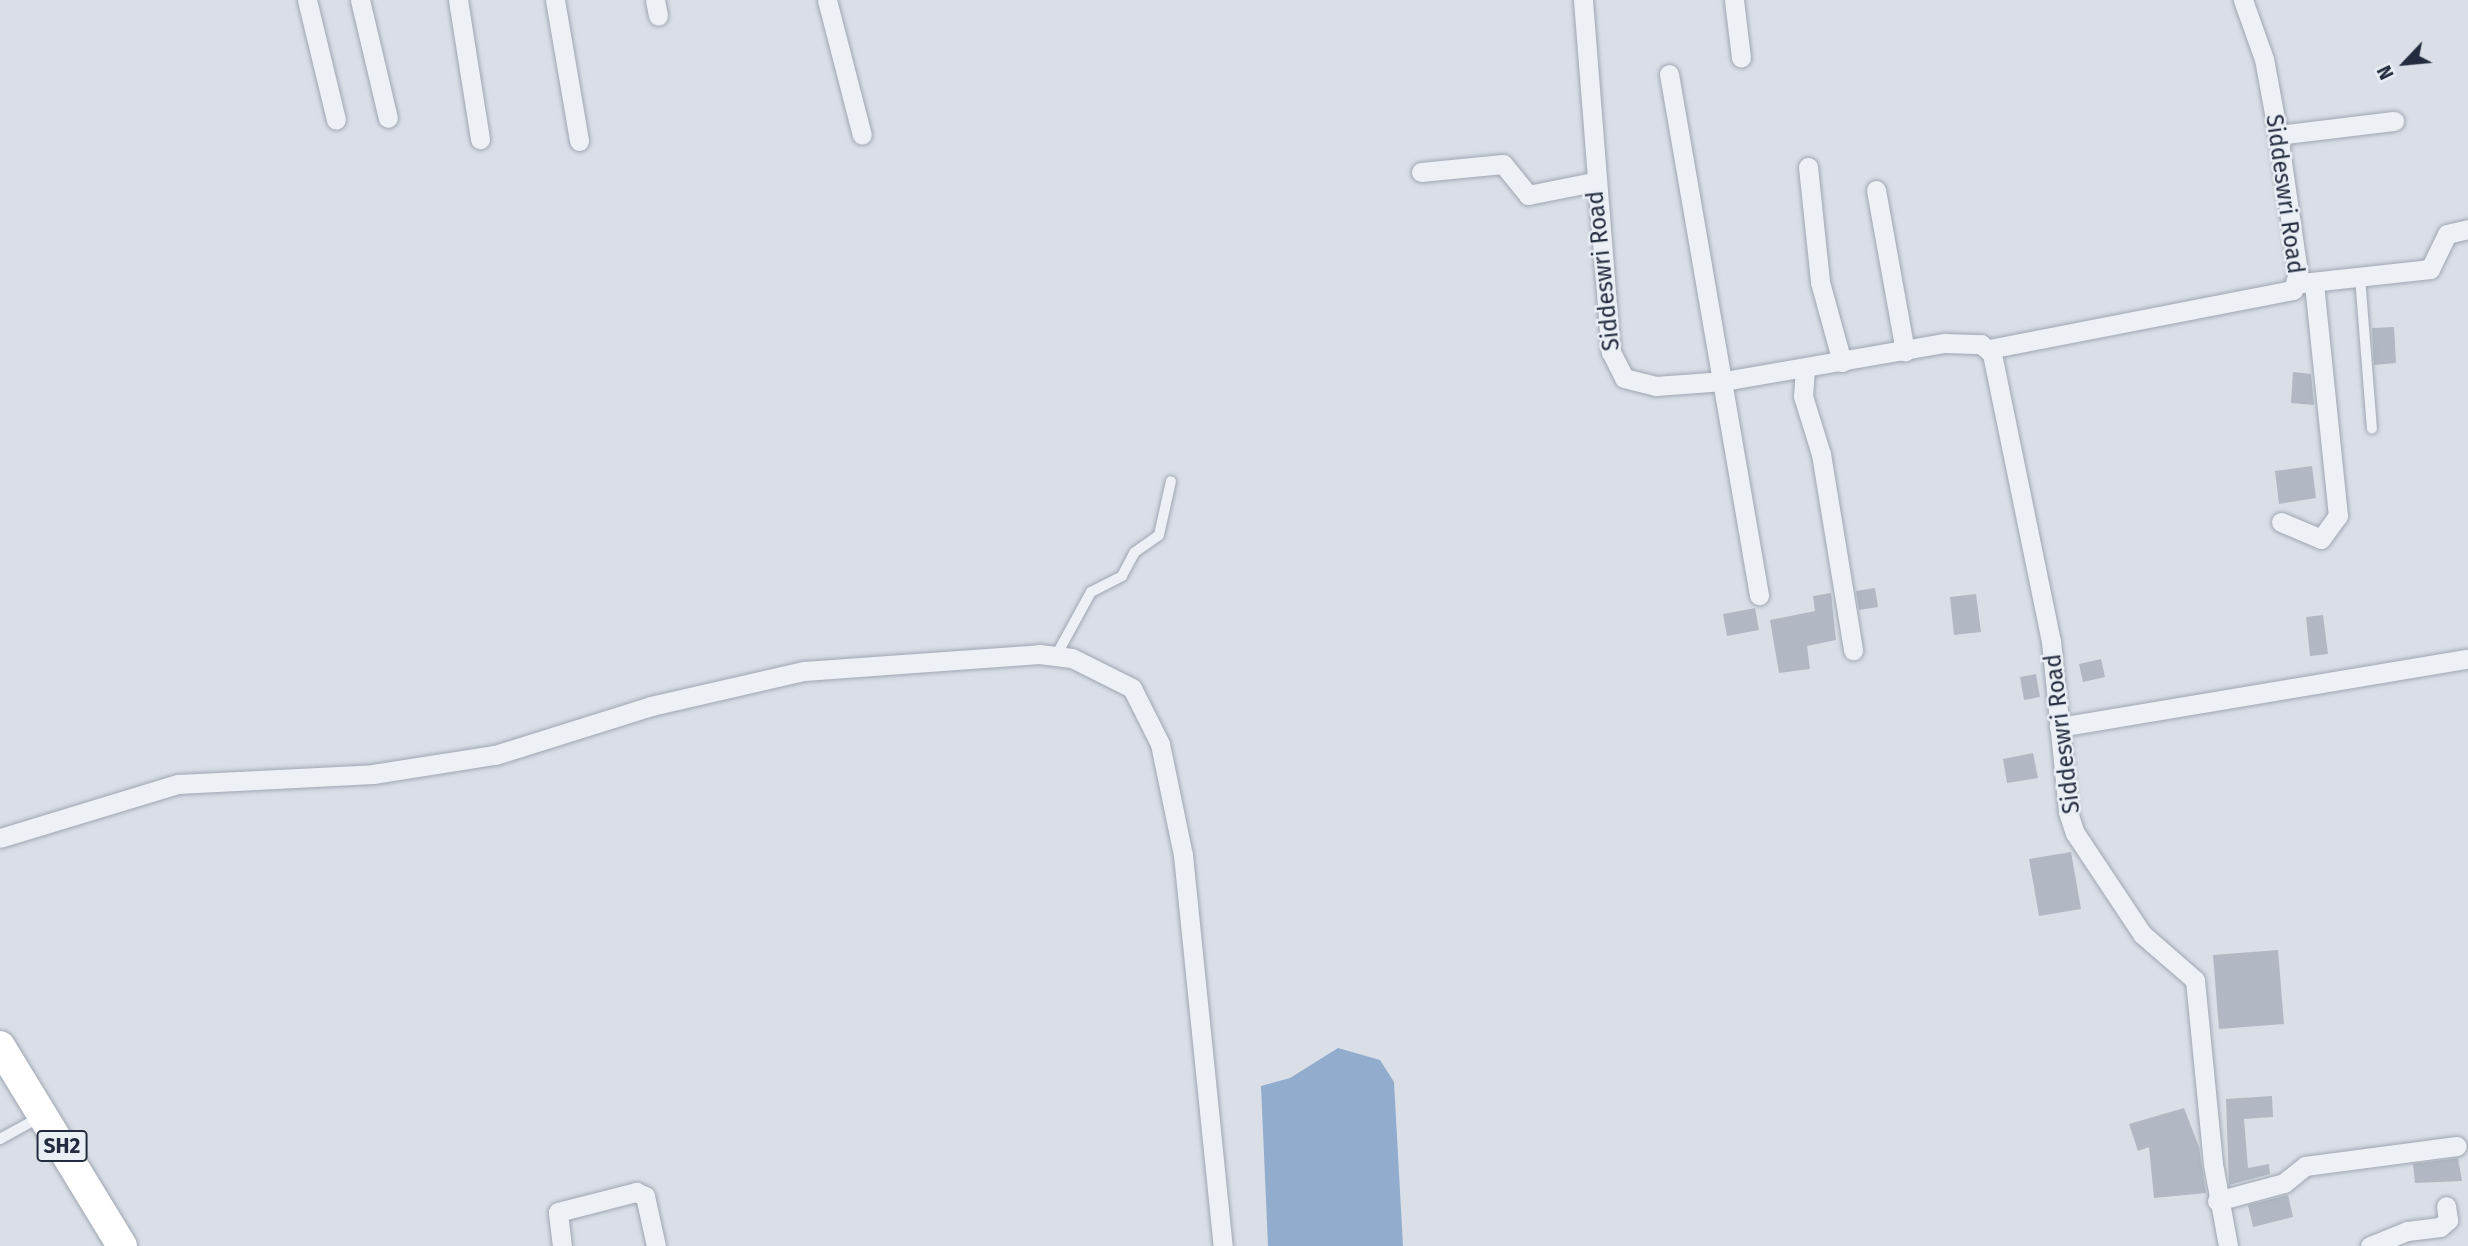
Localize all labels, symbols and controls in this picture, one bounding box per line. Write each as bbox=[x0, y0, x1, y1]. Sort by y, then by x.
north arrow bbox=[2370, 28, 2440, 98]
text: N bbox=[2373, 62, 2399, 83]
street label: Siddeswri Road bbox=[2260, 113, 2310, 275]
street label: Siddeswri Road bbox=[1581, 190, 1625, 352]
street label: Siddeswri Road bbox=[2039, 653, 2085, 815]
road number: SH2 bbox=[36, 1128, 88, 1164]

